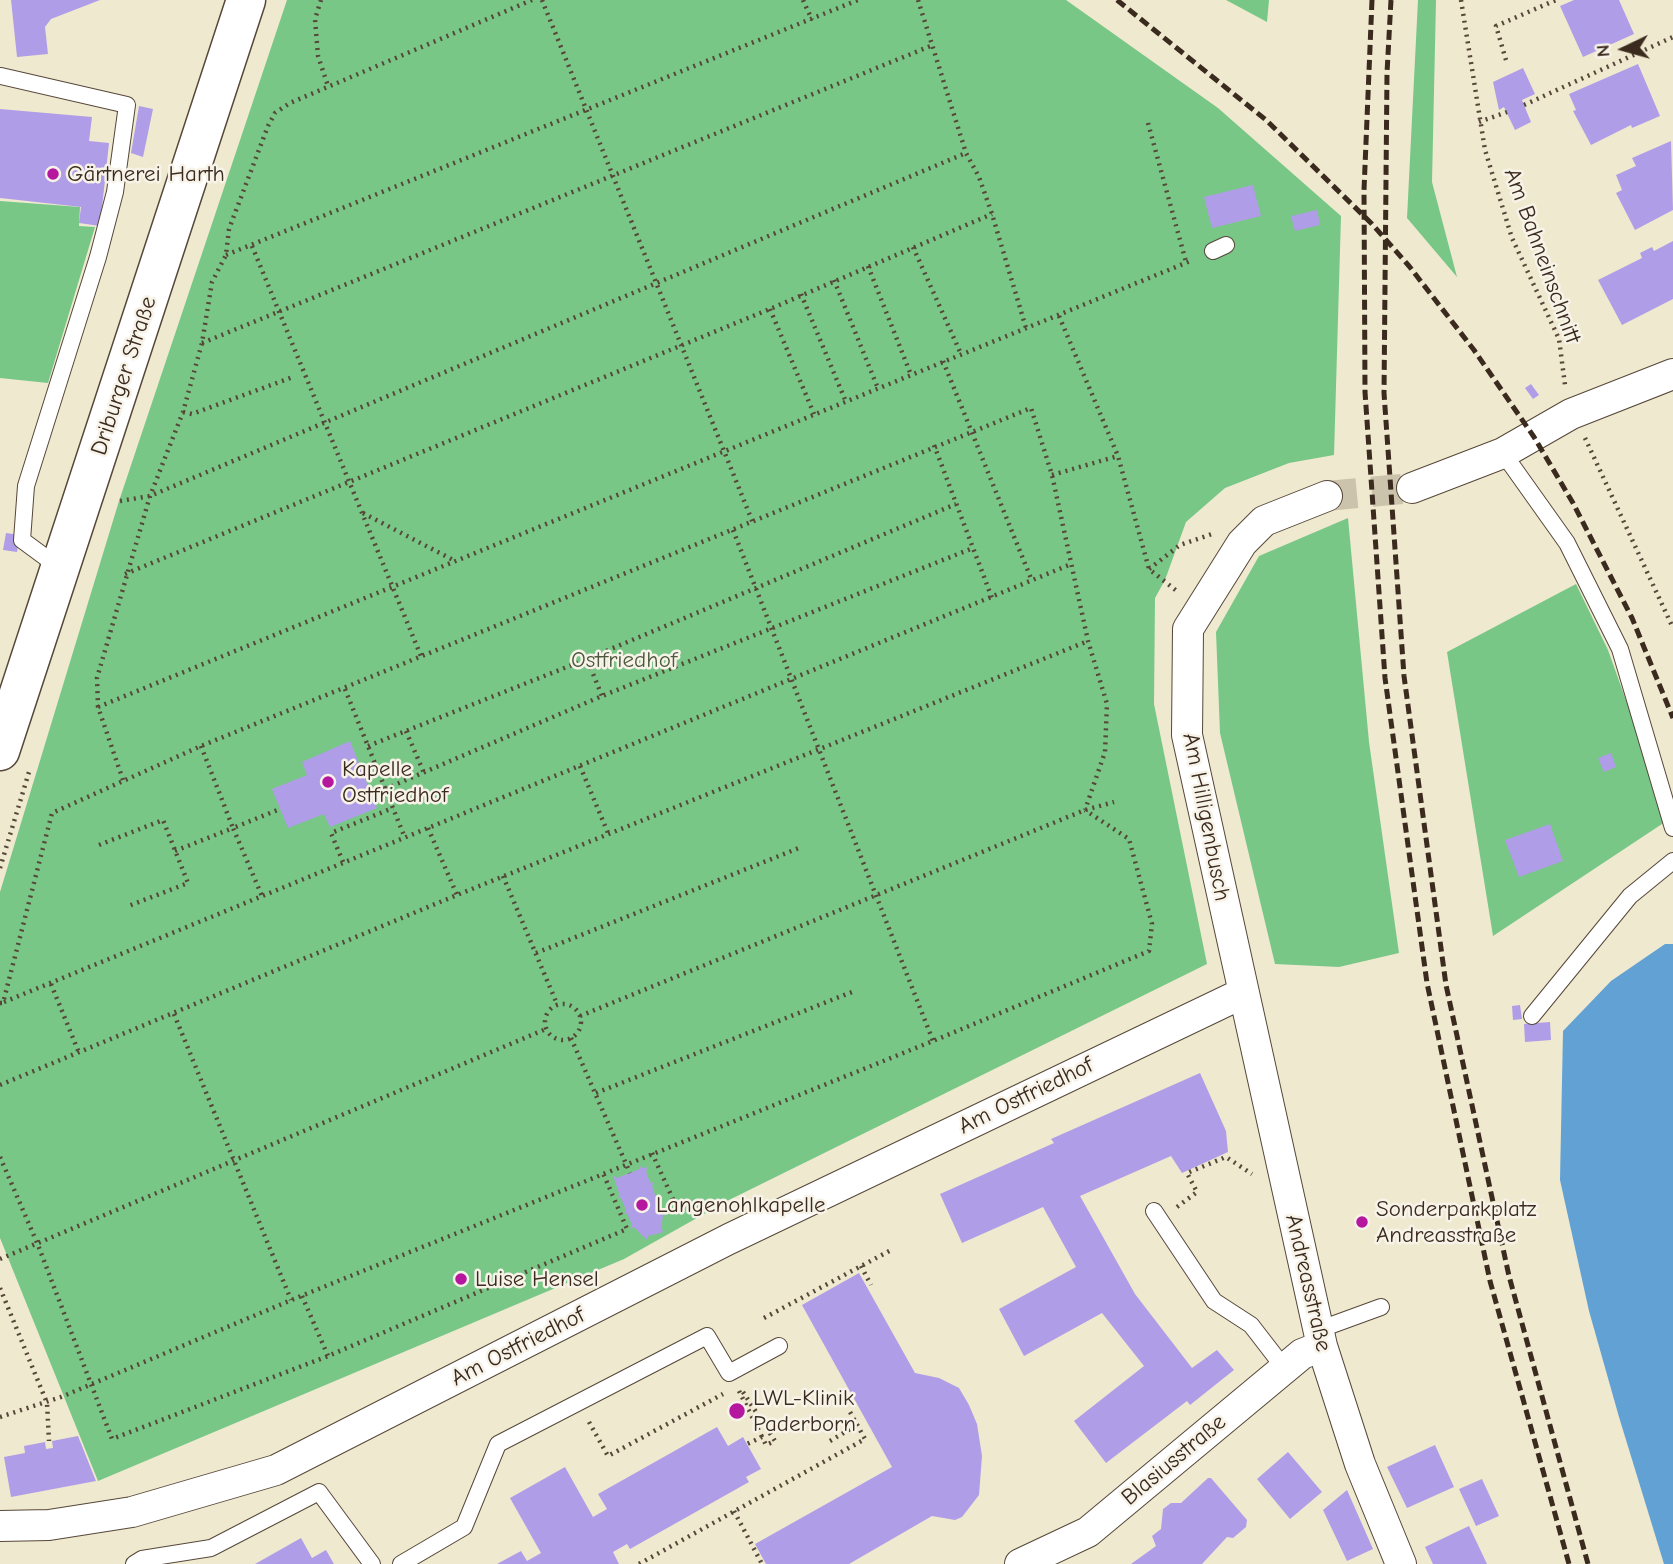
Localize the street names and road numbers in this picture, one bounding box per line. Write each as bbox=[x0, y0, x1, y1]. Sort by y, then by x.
street label: Am Bahneinschnitt bbox=[1497, 164, 1587, 348]
street label: Driburger Straße bbox=[85, 293, 163, 459]
street label: Am Hilligenbusch bbox=[1176, 731, 1236, 903]
street label: Am Ostfriedhof bbox=[954, 1052, 1098, 1140]
street label: Andreasstraße bbox=[1279, 1212, 1337, 1354]
street label: Am Ostfriedhof bbox=[447, 1301, 589, 1393]
street label: Blasiusstraße bbox=[1116, 1408, 1232, 1512]

